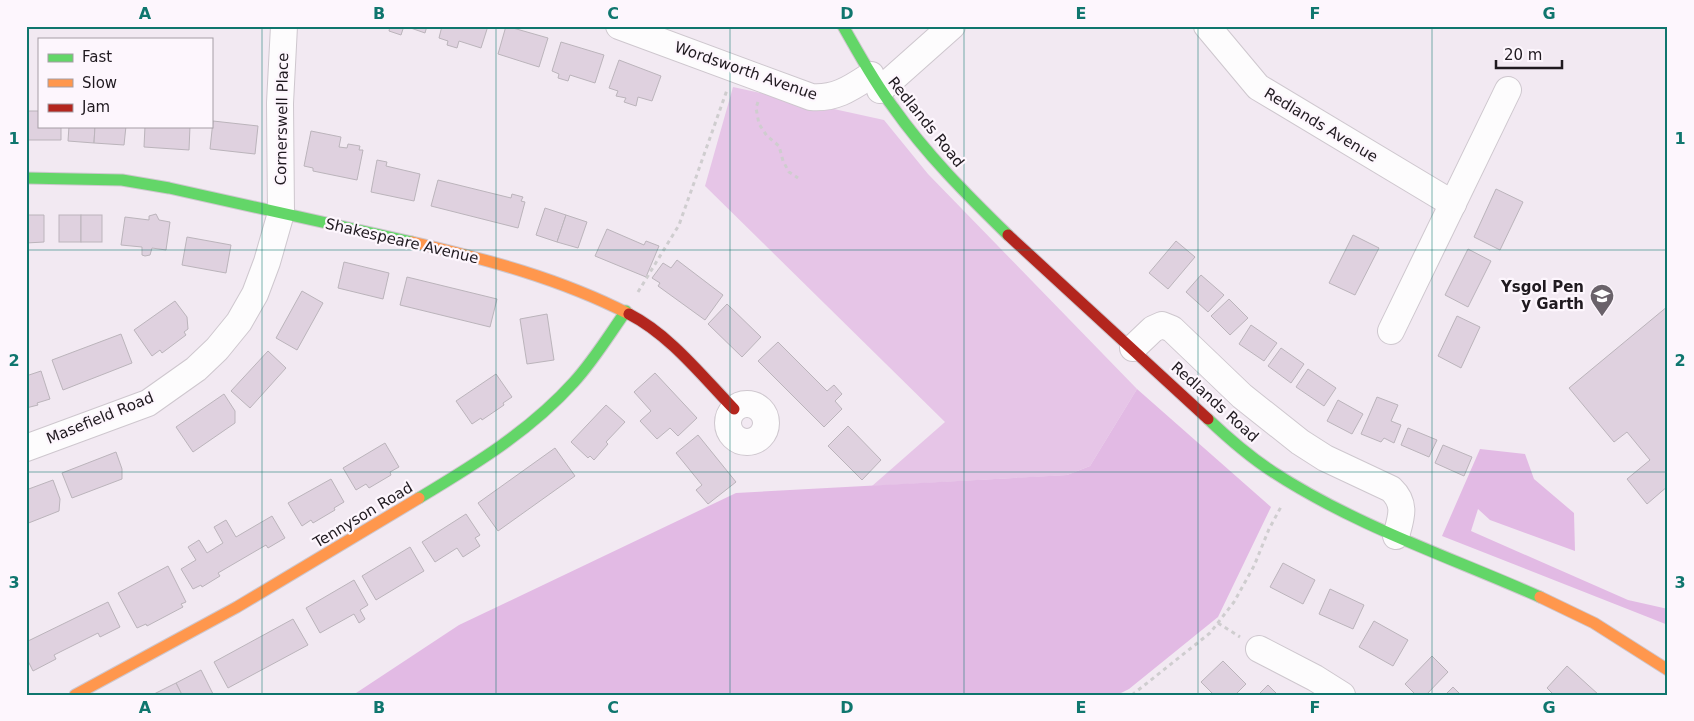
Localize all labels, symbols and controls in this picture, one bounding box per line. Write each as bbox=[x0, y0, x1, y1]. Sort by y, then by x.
text: A bbox=[139, 4, 152, 23]
text: B bbox=[373, 4, 385, 23]
text: C bbox=[607, 4, 619, 23]
text: D bbox=[840, 4, 854, 23]
text: E bbox=[1076, 4, 1086, 23]
text: F bbox=[1310, 4, 1320, 23]
text: G bbox=[1542, 4, 1556, 23]
legend bbox=[38, 38, 212, 128]
street label: Wordsworth Avenue bbox=[672, 38, 820, 104]
scale bar bbox=[1496, 38, 1563, 70]
text: 20 m bbox=[1504, 46, 1542, 64]
text: Fast bbox=[82, 48, 112, 66]
street label: Cornerswell Place bbox=[272, 52, 292, 186]
street label: Redlands Road bbox=[884, 73, 968, 171]
text: Slow bbox=[82, 74, 117, 92]
street label: Redlands Avenue bbox=[1261, 84, 1381, 166]
text: Jam bbox=[81, 98, 110, 116]
text: 1 bbox=[8, 129, 20, 148]
text: 1 bbox=[1674, 129, 1686, 148]
street label: Shakespeare Avenue bbox=[324, 215, 480, 267]
place label: Ysgol Pen y Garth bbox=[1500, 278, 1584, 313]
school or university icon: Ysgol Pen y Garth bbox=[1589, 283, 1615, 317]
text: 2 bbox=[8, 351, 20, 370]
text: 2 bbox=[1674, 351, 1686, 370]
street label: Redlands Road bbox=[1168, 358, 1262, 446]
street label: Masefield Road bbox=[44, 388, 156, 448]
street label: Tennyson Road bbox=[309, 478, 416, 552]
text: 3 bbox=[8, 573, 20, 592]
text: 3 bbox=[1674, 573, 1686, 592]
text: A bbox=[139, 698, 152, 717]
text: B bbox=[373, 698, 385, 717]
text: C bbox=[607, 698, 619, 717]
text: D bbox=[840, 698, 854, 717]
text: E bbox=[1076, 698, 1086, 717]
text: F bbox=[1310, 698, 1320, 717]
text: G bbox=[1542, 698, 1556, 717]

